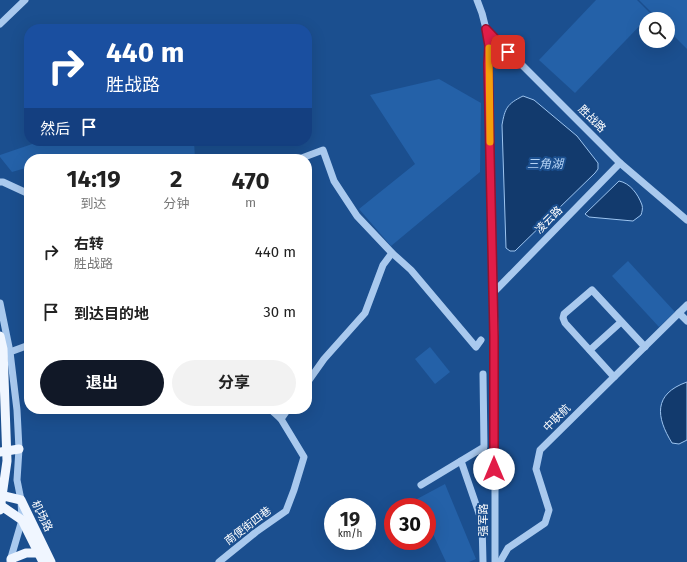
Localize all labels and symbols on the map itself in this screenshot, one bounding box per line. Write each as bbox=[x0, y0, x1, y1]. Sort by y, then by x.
pin bbox=[491, 35, 525, 69]
street label: 胜战路 bbox=[576, 103, 608, 135]
water label: 三角湖 bbox=[527, 157, 565, 171]
street label: 凌云路 bbox=[533, 204, 565, 236]
street label: 中联航 bbox=[541, 402, 573, 434]
position arrow bbox=[473, 448, 515, 490]
street label: 机场路 bbox=[29, 498, 55, 534]
speed limit sign: 30 bbox=[384, 498, 436, 550]
street label: 南便街四巷 bbox=[222, 504, 274, 548]
street label: 强军路 bbox=[477, 504, 490, 537]

